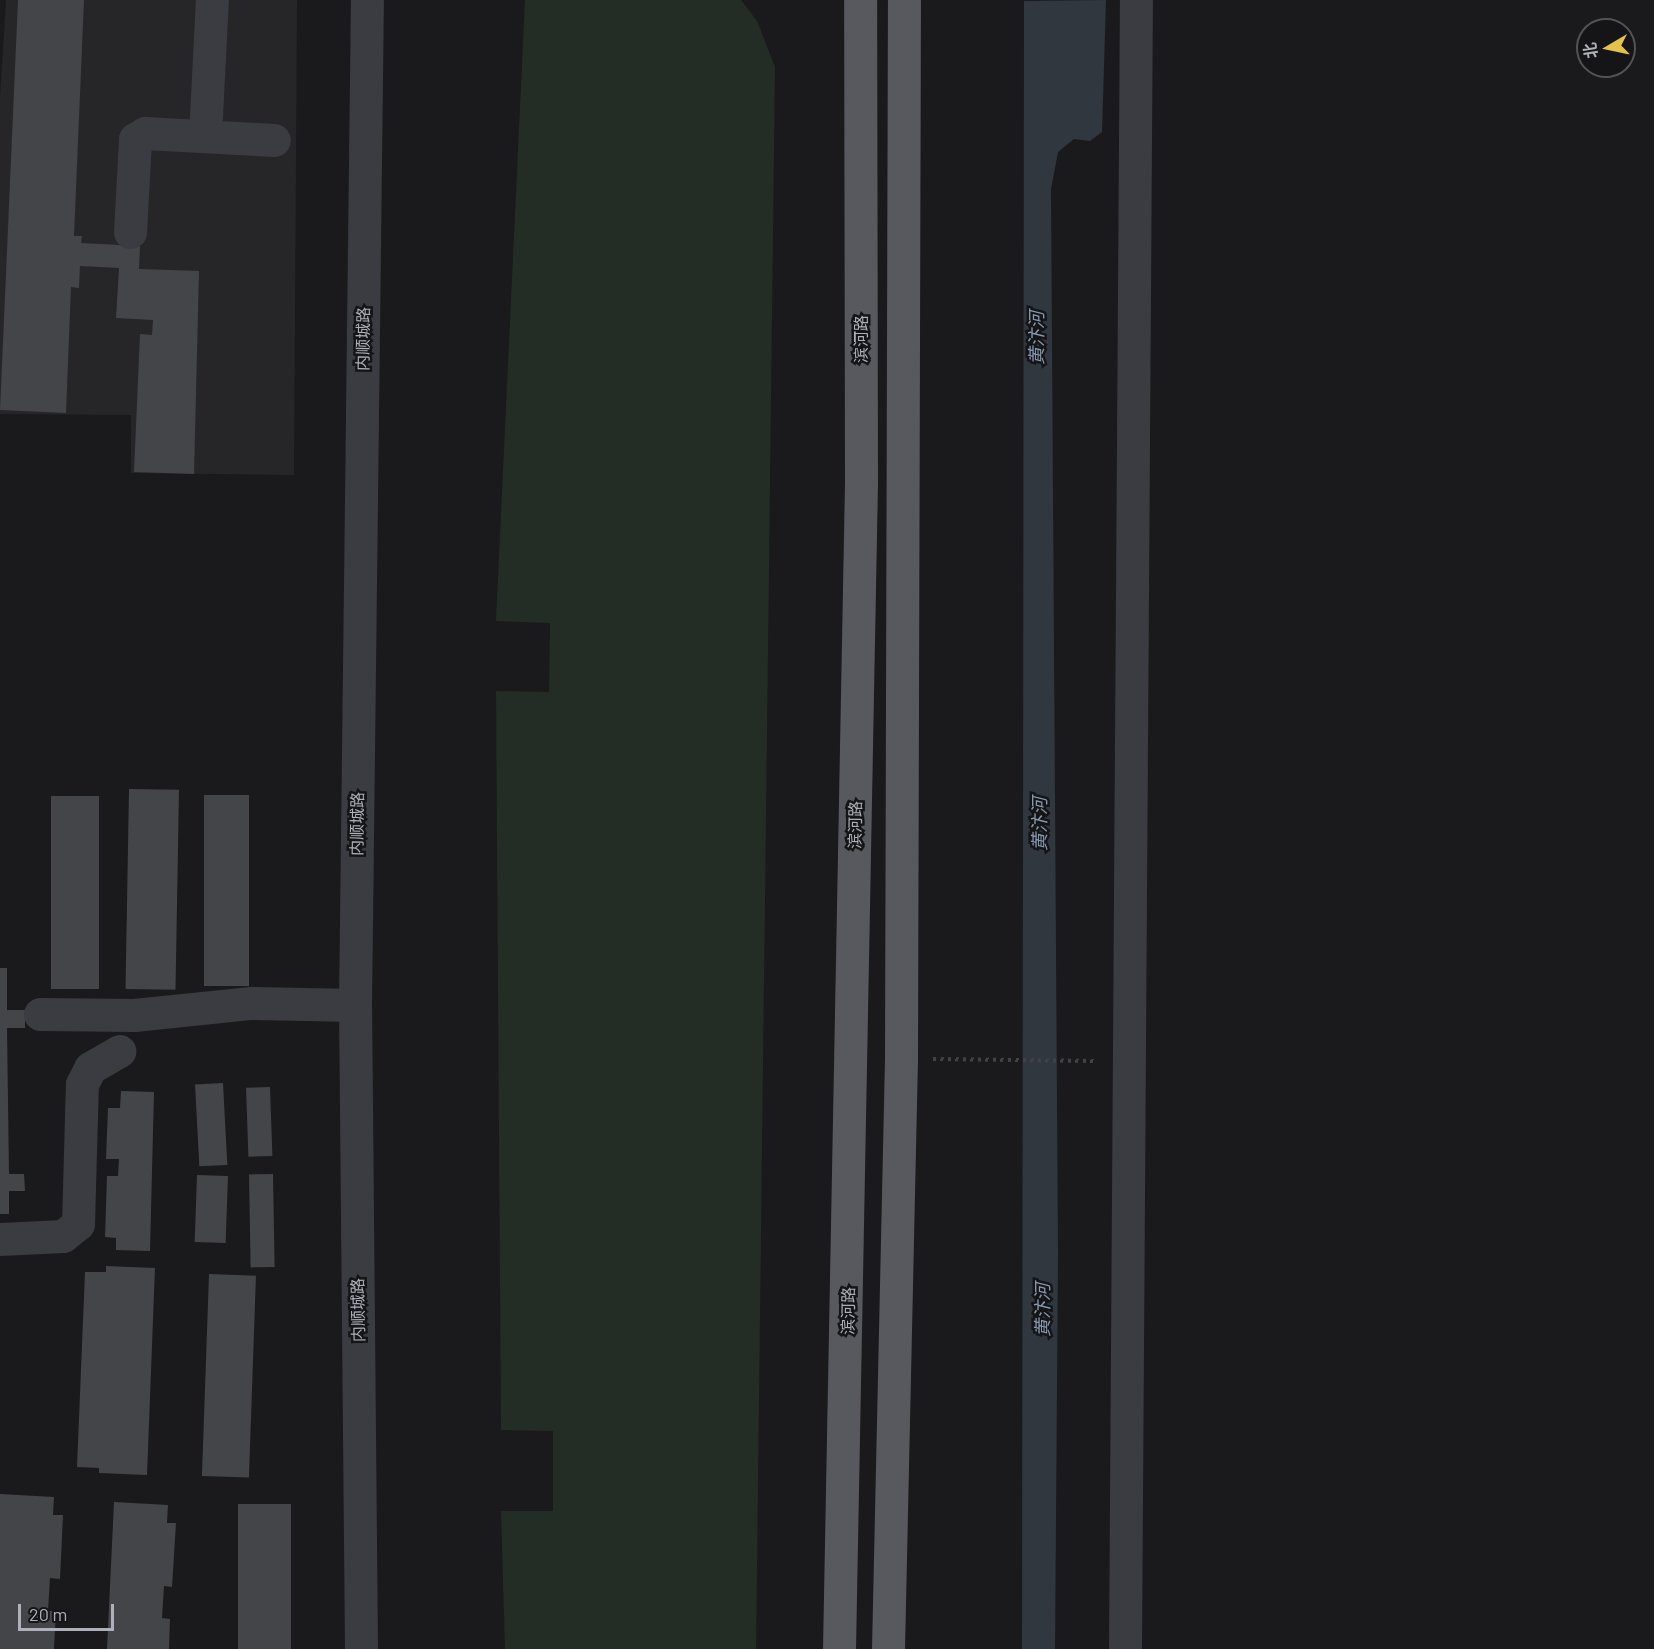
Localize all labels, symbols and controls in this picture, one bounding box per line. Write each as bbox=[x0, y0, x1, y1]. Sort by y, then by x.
north arrow bbox=[1576, 18, 1636, 78]
text: 北 bbox=[1579, 41, 1600, 60]
street label: 内顺城路 bbox=[353, 307, 373, 371]
water label: 黄汴河 bbox=[1025, 311, 1047, 365]
street label: 滨河路 bbox=[851, 315, 871, 363]
street label: 内顺城路 bbox=[347, 792, 367, 856]
water label: 黄汴河 bbox=[1028, 797, 1050, 851]
street label: 滨河路 bbox=[845, 801, 865, 849]
street label: 内顺城路 bbox=[348, 1278, 368, 1342]
water label: 黄汴河 bbox=[1031, 1283, 1053, 1337]
street label: 滨河路 bbox=[838, 1287, 858, 1335]
scale bar bbox=[21, 1592, 117, 1630]
text: 20 m bbox=[29, 1603, 67, 1625]

